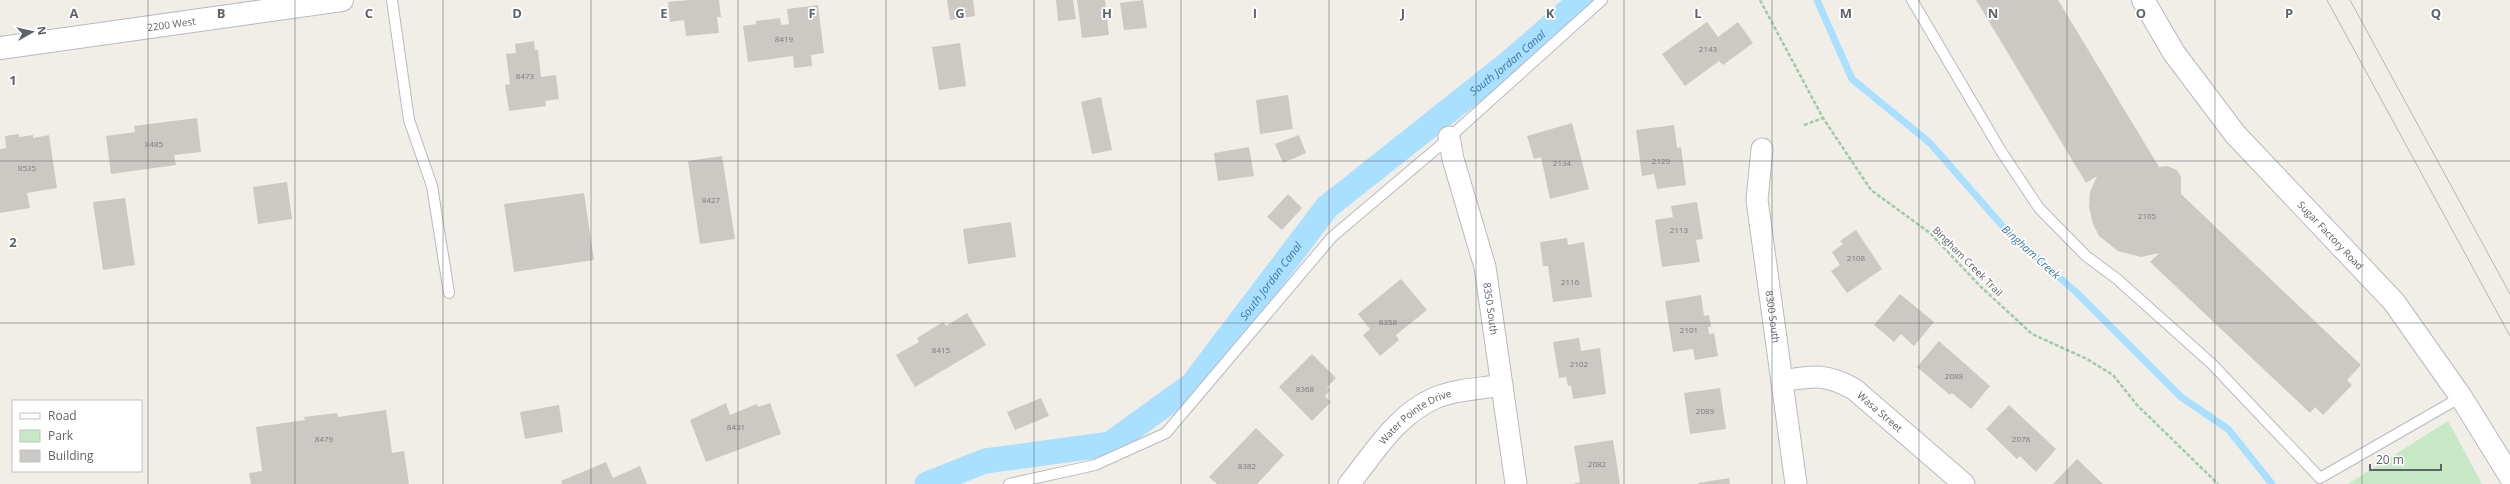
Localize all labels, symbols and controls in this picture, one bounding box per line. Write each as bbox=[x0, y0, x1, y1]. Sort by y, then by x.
text: A bbox=[70, 4, 79, 22]
text: B bbox=[217, 4, 226, 22]
text: C bbox=[365, 4, 373, 22]
text: D bbox=[512, 4, 522, 22]
text: E bbox=[660, 4, 668, 22]
text: F bbox=[808, 4, 816, 22]
text: G bbox=[955, 4, 965, 22]
text: H bbox=[1102, 4, 1112, 22]
text: I bbox=[1253, 4, 1257, 22]
text: J bbox=[1400, 4, 1405, 22]
text: K bbox=[1546, 4, 1555, 22]
text: L bbox=[1694, 4, 1702, 22]
text: M bbox=[1840, 4, 1852, 22]
text: N bbox=[1988, 4, 1998, 22]
text: O bbox=[2136, 4, 2146, 22]
text: P bbox=[2285, 4, 2293, 22]
text: Q bbox=[2431, 4, 2441, 22]
north arrow bbox=[12, 12, 52, 52]
street label: 2200 West bbox=[146, 14, 197, 34]
text: N bbox=[34, 25, 50, 36]
water label: South Jordan Canal bbox=[1466, 26, 1548, 98]
house number: 8419 bbox=[775, 33, 794, 44]
house number: 2143 bbox=[1699, 43, 1718, 54]
house number: 8473 bbox=[516, 70, 535, 81]
text: 1 bbox=[9, 71, 17, 89]
house number: 8485 bbox=[145, 138, 164, 149]
house number: 2129 bbox=[1652, 155, 1671, 166]
house number: 2134 bbox=[1553, 157, 1572, 168]
house number: 8535 bbox=[18, 162, 37, 173]
house number: 8427 bbox=[702, 194, 721, 205]
street label: Sugar Factory Road bbox=[2295, 198, 2367, 273]
house number: 2105 bbox=[2138, 210, 2157, 221]
water label: Bingham Creek bbox=[1999, 221, 2064, 282]
street label: Bingham Creek Trail bbox=[1930, 223, 2006, 299]
house number: 2113 bbox=[1670, 224, 1689, 235]
text: 2 bbox=[9, 233, 17, 251]
water label: South Jordan Canal bbox=[1236, 238, 1305, 323]
house number: 2108 bbox=[1847, 252, 1866, 263]
house number: 2116 bbox=[1561, 276, 1580, 287]
street label: 8350 South bbox=[1480, 281, 1502, 336]
street label: 8300 South bbox=[1762, 290, 1784, 344]
house number: 8358 bbox=[1379, 316, 1398, 327]
house number: 2101 bbox=[1680, 324, 1698, 335]
house number: 8415 bbox=[932, 344, 951, 355]
house number: 2102 bbox=[1570, 358, 1589, 369]
house number: 2088 bbox=[1945, 370, 1964, 381]
house number: 8368 bbox=[1296, 383, 1315, 394]
street label: Water Pointe Drive bbox=[1376, 386, 1453, 447]
street label: Wasa Street bbox=[1854, 388, 1906, 435]
legend bbox=[12, 400, 142, 472]
house number: 2089 bbox=[1696, 405, 1715, 416]
text: Road bbox=[48, 407, 77, 424]
house number: 8431 bbox=[727, 421, 745, 432]
text: Park bbox=[48, 427, 74, 444]
house number: 8479 bbox=[315, 433, 334, 444]
house number: 2078 bbox=[2012, 433, 2031, 444]
scale bar bbox=[2370, 446, 2441, 472]
text: Building bbox=[48, 447, 94, 464]
text: 20 m bbox=[2376, 451, 2404, 468]
house number: 2082 bbox=[1588, 458, 1607, 469]
house number: 8382 bbox=[1238, 460, 1257, 471]

